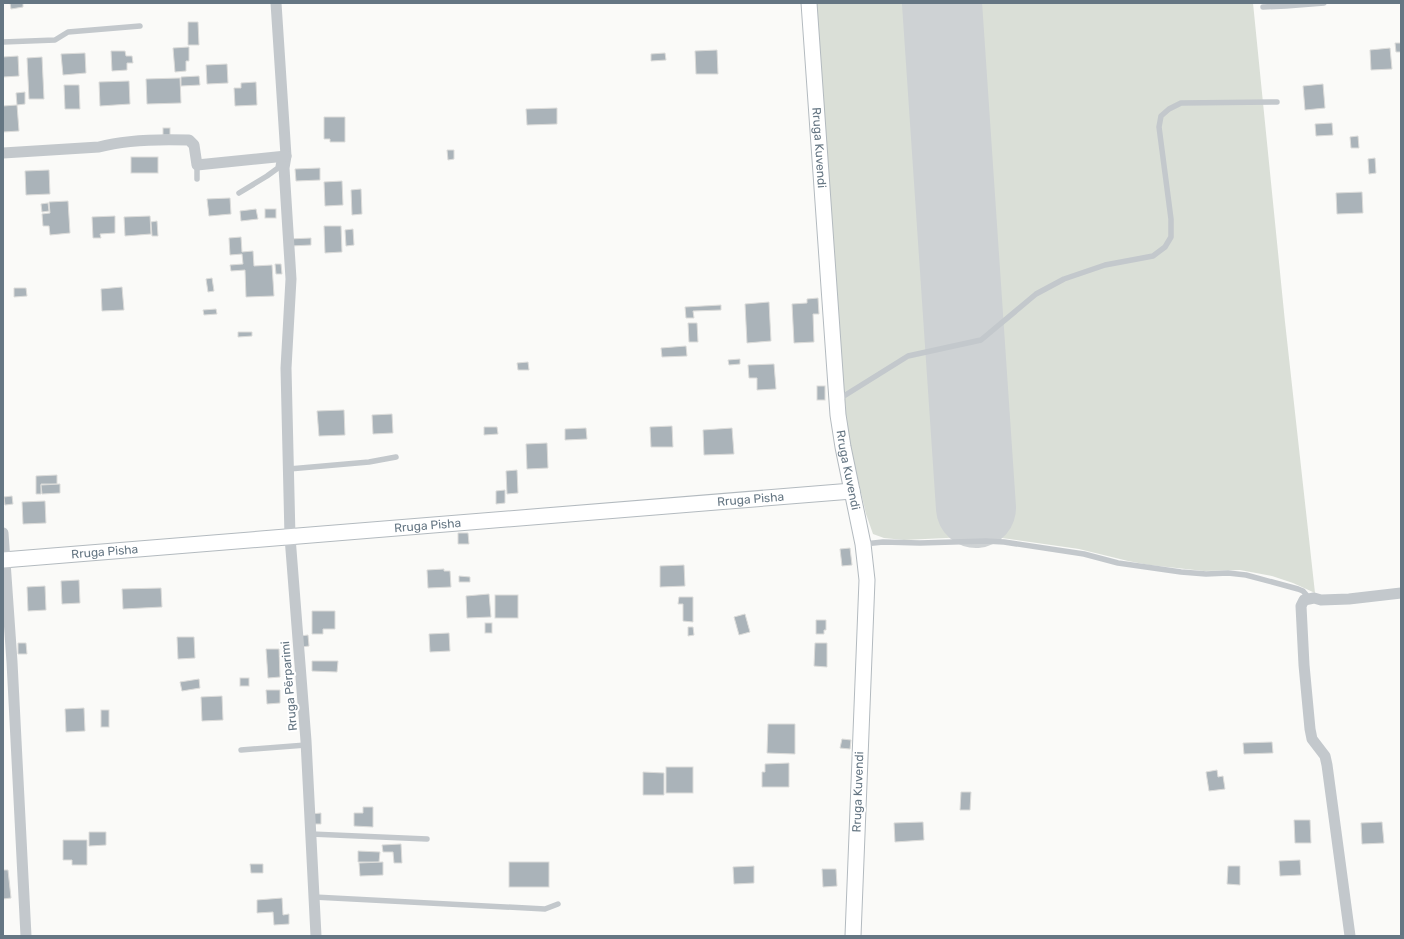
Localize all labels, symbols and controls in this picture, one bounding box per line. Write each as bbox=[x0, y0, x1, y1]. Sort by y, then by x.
street label: Rruga Kuvendi bbox=[809, 107, 829, 189]
street label: Rruga Kuvendi bbox=[833, 429, 863, 511]
street label: Rruga Pisha bbox=[717, 490, 785, 509]
street label: Rruga Pisha bbox=[394, 516, 462, 535]
street label: Rruga Pisha bbox=[71, 542, 139, 561]
street label: Rruga Përparimi bbox=[278, 640, 300, 731]
street label: Rruga Kuvendi bbox=[850, 751, 866, 833]

